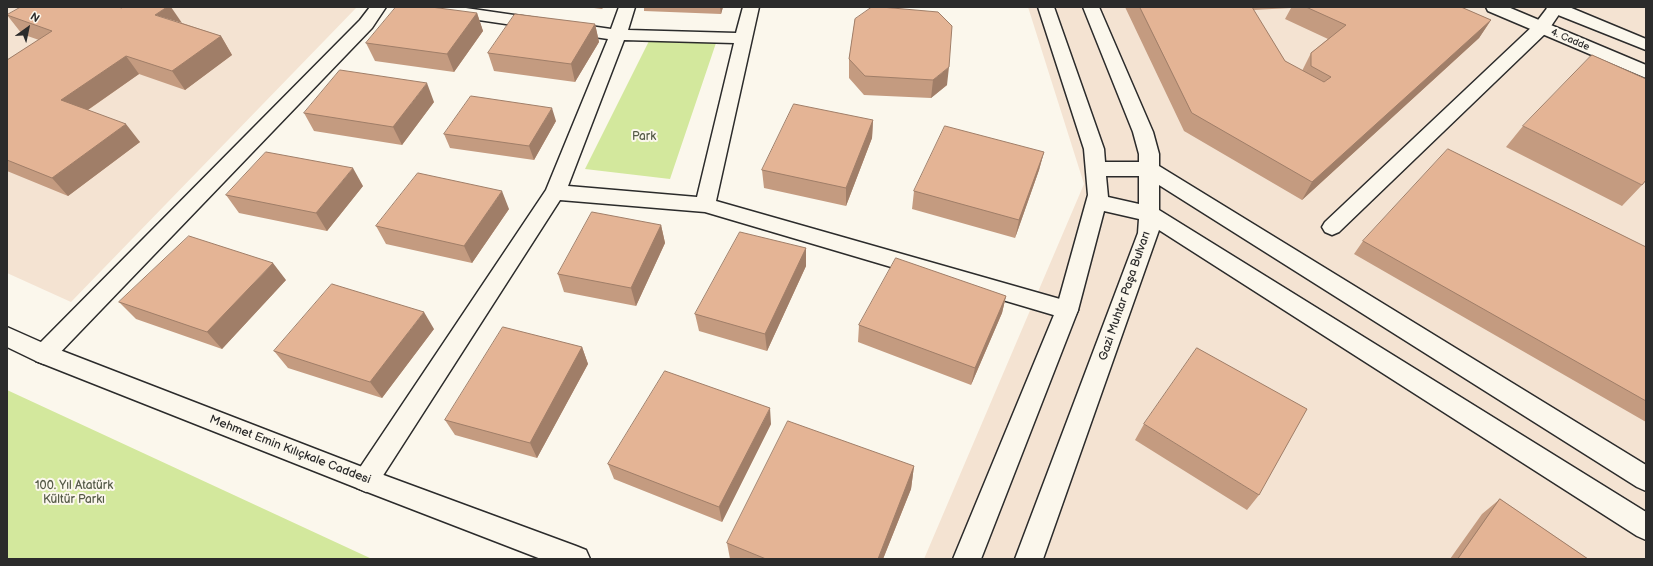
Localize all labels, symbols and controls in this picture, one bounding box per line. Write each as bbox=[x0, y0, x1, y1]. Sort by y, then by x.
north arrow bbox=[8, 8, 48, 48]
text: N bbox=[28, 10, 42, 25]
street label: 4. Cadde bbox=[1549, 26, 1591, 54]
park label: Park bbox=[632, 130, 656, 144]
street label: Gazi Muhtar Paşa Bulvarı bbox=[1096, 229, 1154, 363]
street label: Mehmet Emin Kılıçkale Caddesi bbox=[207, 413, 373, 487]
park label: 100. Yıl Atatürk Kültür Parkı bbox=[35, 479, 113, 507]

